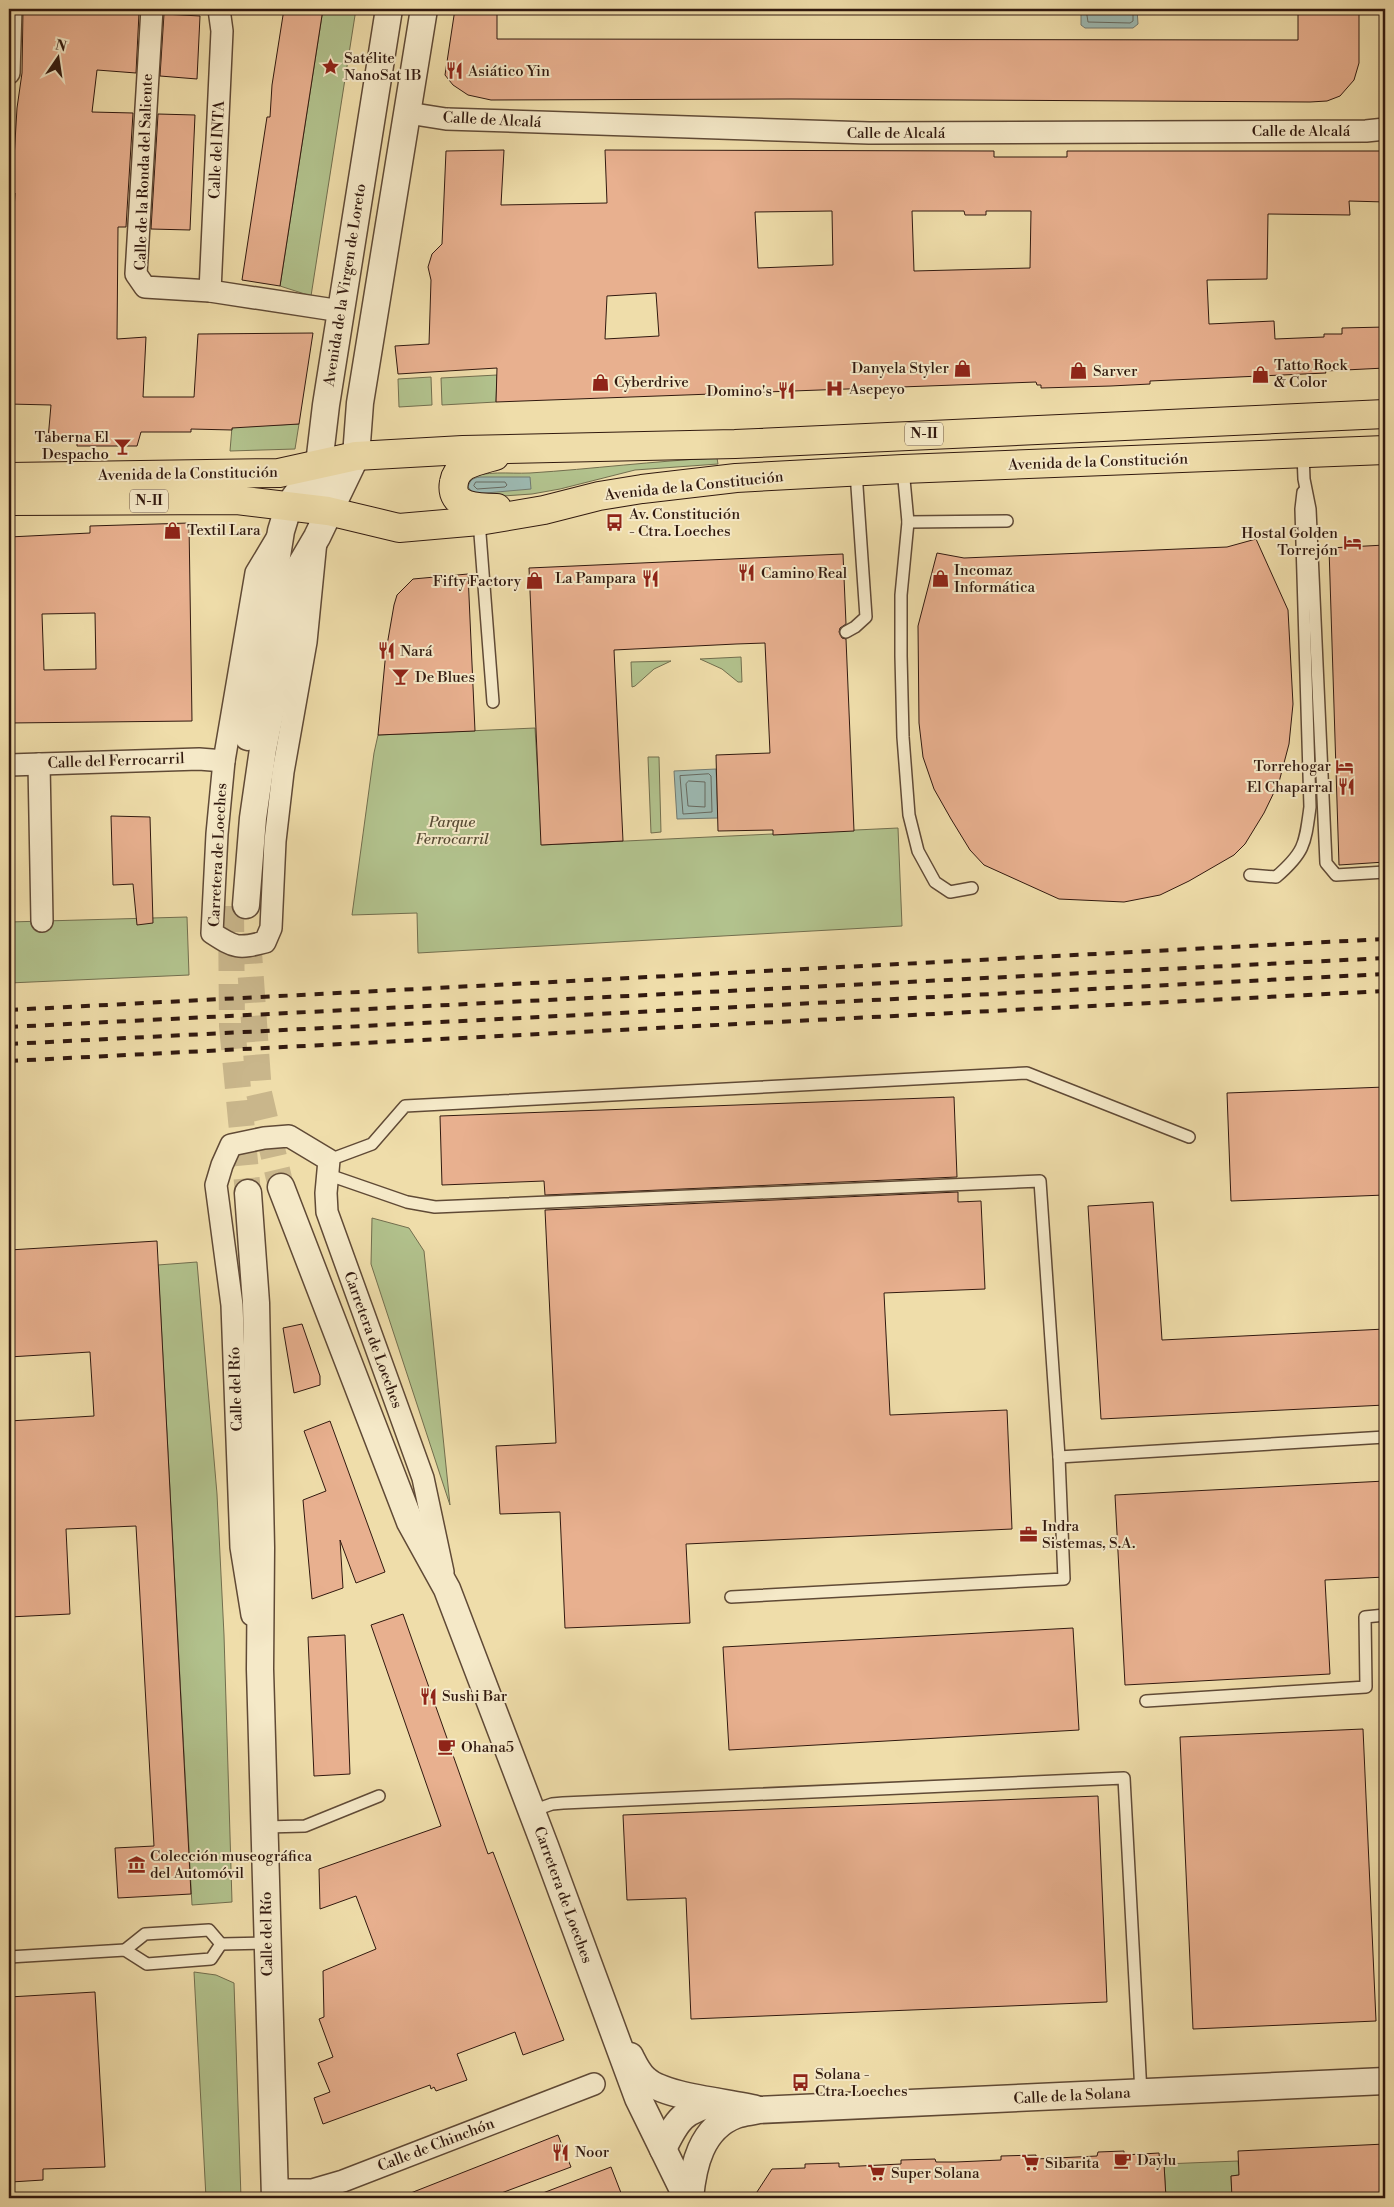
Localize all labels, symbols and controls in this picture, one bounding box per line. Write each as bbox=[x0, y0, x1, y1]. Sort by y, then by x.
north arrow bbox=[32, 32, 82, 82]
text: N bbox=[53, 36, 68, 56]
place label: Satélite NanoSat 1B bbox=[344, 49, 422, 85]
place icon: Satélite NanoSat 1B bbox=[320, 57, 340, 77]
restaurant icon: Asiático Yin bbox=[444, 61, 464, 81]
place label: Asiático Yin bbox=[467, 62, 550, 81]
street label: Calle de la Ronda del Saliente bbox=[131, 73, 157, 271]
street label: Calle del INTA bbox=[205, 100, 229, 200]
street label: Calle de Alcalá bbox=[442, 108, 542, 132]
street label: Calle de Alcalá bbox=[1252, 122, 1351, 141]
street label: Calle de Alcalá bbox=[847, 124, 946, 143]
street label: Avenida de la Virgen de Loreto bbox=[319, 182, 370, 389]
place label: Tatto Rock & Color bbox=[1274, 356, 1348, 392]
shop icon: Danyela Styler bbox=[953, 358, 973, 378]
place label: Danyela Styler bbox=[851, 359, 950, 378]
shop icon: Sarver bbox=[1069, 361, 1089, 381]
place label: Sarver bbox=[1093, 362, 1138, 381]
shop icon: Tatto Rock & Color bbox=[1250, 364, 1270, 384]
shop icon: Cyberdrive bbox=[590, 372, 610, 392]
place label: Cyberdrive bbox=[614, 373, 689, 392]
hospital icon: Asepeyo bbox=[825, 379, 845, 399]
place label: Asepeyo bbox=[848, 380, 905, 399]
restaurant icon: Domino's bbox=[776, 381, 796, 401]
place label: Domino's bbox=[707, 382, 772, 401]
road number: N-II bbox=[905, 422, 943, 446]
place label: Taberna El Despacho bbox=[34, 428, 110, 464]
bar icon: Taberna El Despacho bbox=[113, 436, 133, 456]
street label: Avenida de la Constitución bbox=[1007, 449, 1188, 475]
street label: Avenida de la Constitución bbox=[97, 463, 278, 485]
street label: Avenida de la Constitución bbox=[603, 467, 785, 505]
road number: N-II bbox=[130, 490, 168, 512]
place label: Av. Constitución - Ctra. Loeches bbox=[628, 505, 740, 541]
bus stop icon: Av. Constitución - Ctra. Loeches bbox=[605, 513, 625, 533]
shop icon: Textil Lara bbox=[163, 520, 183, 540]
place label: Textil Lara bbox=[187, 521, 261, 540]
place label: Hostal Golden Torrejón bbox=[1241, 524, 1338, 560]
hotel icon: Hostal Golden Torrejón bbox=[1342, 532, 1362, 552]
place label: Incomaz Informática bbox=[954, 561, 1036, 597]
restaurant icon: Camino Real bbox=[737, 563, 757, 583]
place label: Camino Real bbox=[761, 564, 848, 583]
restaurant icon: La Pampara bbox=[640, 568, 660, 588]
place label: La Pampara bbox=[555, 569, 636, 588]
shop icon: Incomaz Informática bbox=[930, 569, 950, 589]
shop icon: Fifty Factory bbox=[525, 571, 545, 591]
place label: Fifty Factory bbox=[433, 572, 522, 591]
restaurant icon: Nará bbox=[376, 641, 396, 661]
place label: Nará bbox=[400, 642, 433, 661]
bar icon: De Blues bbox=[391, 667, 411, 687]
place label: De Blues bbox=[415, 668, 475, 687]
street label: Calle del Ferrocarril bbox=[47, 749, 185, 773]
hotel icon: Torrehogar bbox=[1335, 756, 1355, 776]
place label: Torrehogar bbox=[1253, 757, 1332, 776]
restaurant icon: El Chaparral bbox=[1337, 777, 1357, 797]
place label: El Chaparral bbox=[1247, 778, 1334, 797]
street label: Carretera de Loeches bbox=[205, 783, 231, 927]
park label: Parque Ferrocarril bbox=[415, 813, 489, 849]
street label: Carretera de Loeches bbox=[339, 1269, 407, 1411]
street label: Calle del Río bbox=[225, 1346, 247, 1432]
place label: Indra Sistemas, S.A. bbox=[1042, 1517, 1135, 1553]
office icon: Indra Sistemas, S.A. bbox=[1018, 1525, 1038, 1545]
restaurant icon: Sushi Bar bbox=[418, 1686, 438, 1706]
place label: Sushi Bar bbox=[442, 1687, 508, 1706]
cafe icon: Ohana5 bbox=[437, 1737, 457, 1757]
place label: Ohana5 bbox=[461, 1738, 514, 1757]
street label: Carretera de Loeches bbox=[529, 1824, 597, 1966]
place label: Colección museográfica del Automóvil bbox=[150, 1847, 312, 1883]
museum icon: Colección museográfica del Automóvil bbox=[126, 1855, 146, 1875]
street label: Calle del Río bbox=[257, 1891, 277, 1977]
place label: Solana - Ctra. Loeches bbox=[815, 2065, 908, 2101]
bus stop icon: Solana - Ctra. Loeches bbox=[791, 2073, 811, 2093]
street label: Calle de la Solana bbox=[1013, 2083, 1131, 2109]
street label: Calle de Chinchón bbox=[375, 2114, 497, 2176]
restaurant icon: Noor bbox=[551, 2142, 571, 2162]
place label: Noor bbox=[575, 2143, 610, 2162]
cafe icon: Daylu bbox=[1113, 2150, 1133, 2170]
place label: Daylu bbox=[1137, 2151, 1177, 2170]
supermarket icon: Sibarita bbox=[1021, 2153, 1041, 2173]
place label: Sibarita bbox=[1045, 2154, 1100, 2173]
supermarket icon: Super Solana bbox=[867, 2163, 887, 2183]
place label: Super Solana bbox=[891, 2164, 980, 2183]

